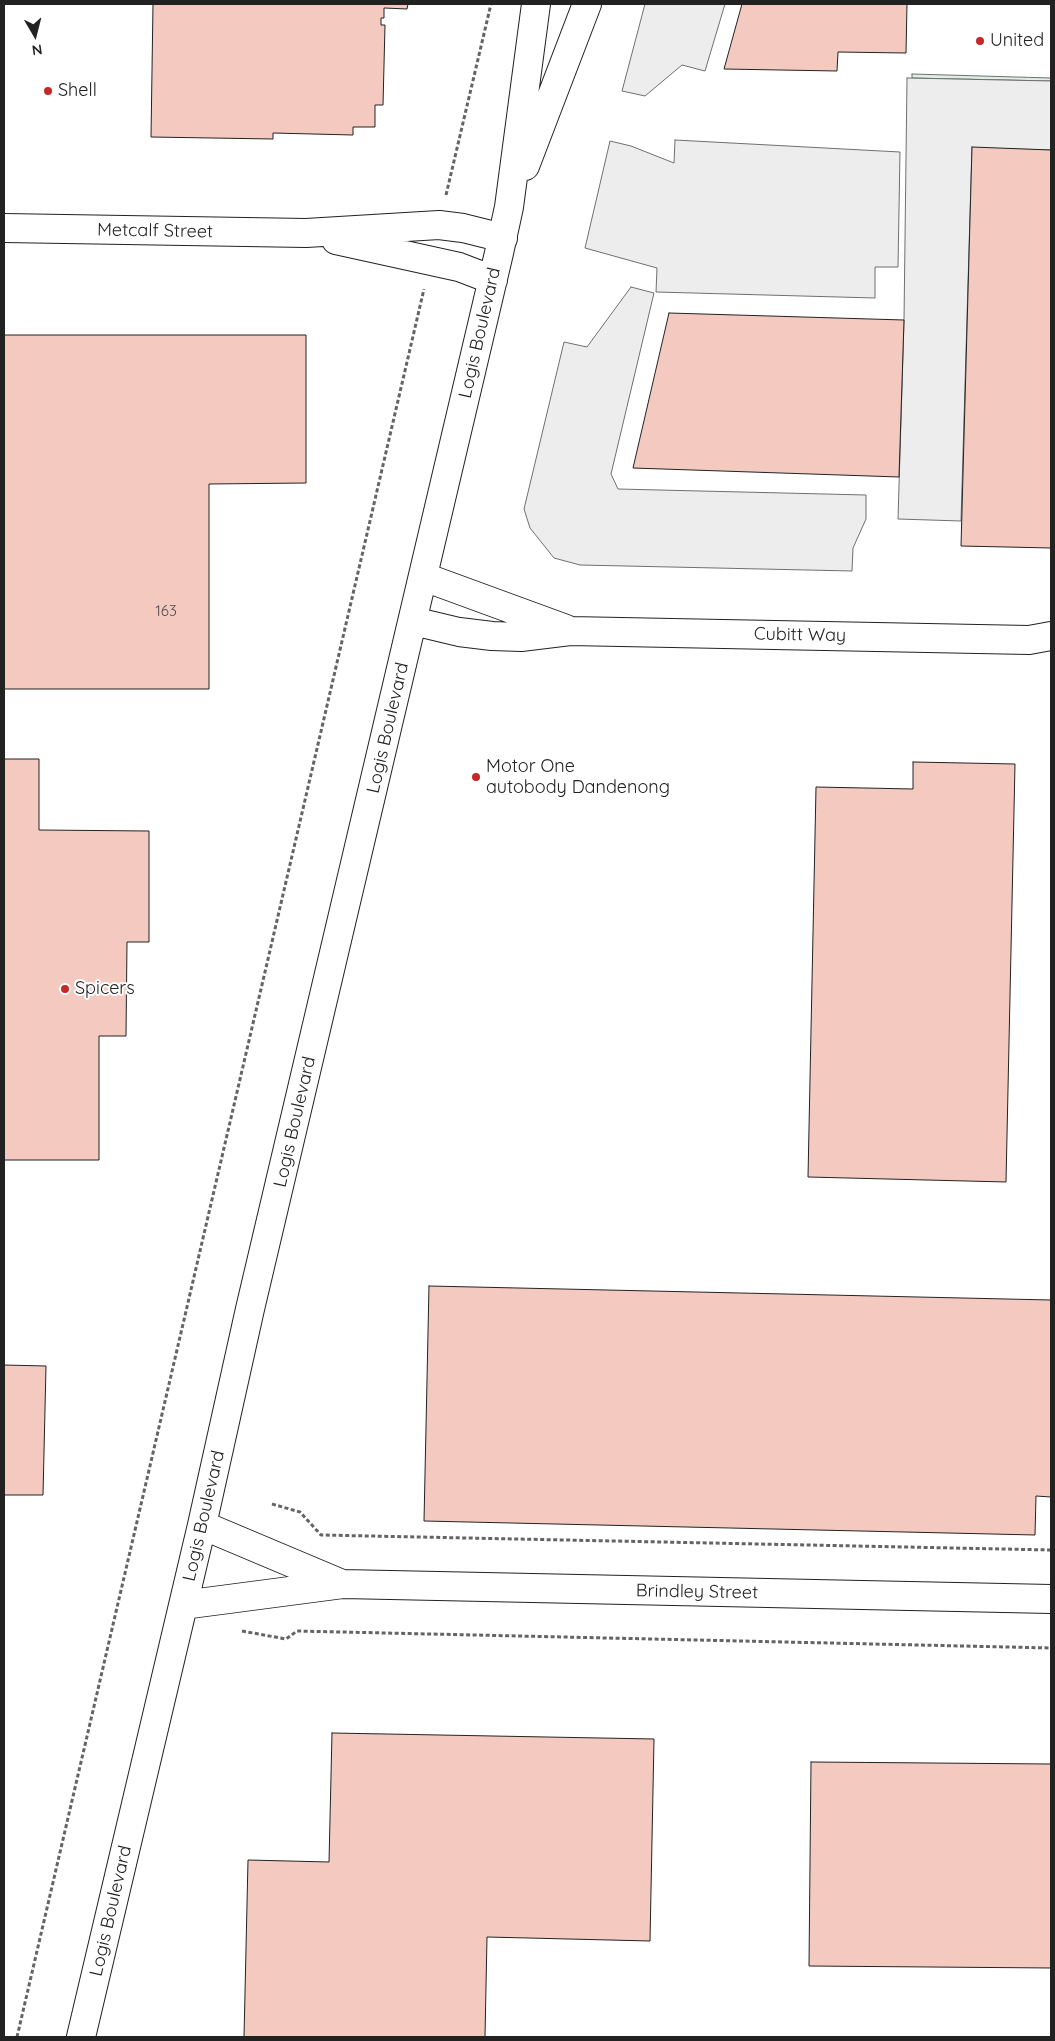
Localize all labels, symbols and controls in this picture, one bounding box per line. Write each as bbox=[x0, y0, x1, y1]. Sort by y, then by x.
north arrow bbox=[10, 10, 60, 60]
place label: United bbox=[990, 30, 1044, 52]
marker: United bbox=[974, 35, 986, 47]
text: N bbox=[31, 40, 43, 59]
place label: Shell bbox=[58, 80, 97, 102]
marker: Shell bbox=[42, 85, 54, 97]
street label: Metcalf Street bbox=[97, 219, 213, 243]
street label: Logis Boulevard bbox=[454, 265, 506, 401]
house number: 163 bbox=[155, 602, 177, 620]
street label: Cubitt Way bbox=[754, 623, 846, 647]
street label: Logis Boulevard bbox=[362, 660, 414, 796]
place label: Motor One autobody Dandenong bbox=[486, 756, 670, 799]
marker: Motor One autobody Dandenong bbox=[470, 771, 482, 783]
place label: Spicers bbox=[75, 978, 135, 1000]
marker: Spicers bbox=[59, 983, 71, 995]
street label: Logis Boulevard bbox=[269, 1054, 321, 1190]
street label: Logis Boulevard bbox=[178, 1448, 230, 1584]
street label: Brindley Street bbox=[636, 1580, 758, 1604]
street label: Logis Boulevard bbox=[85, 1843, 137, 1979]

